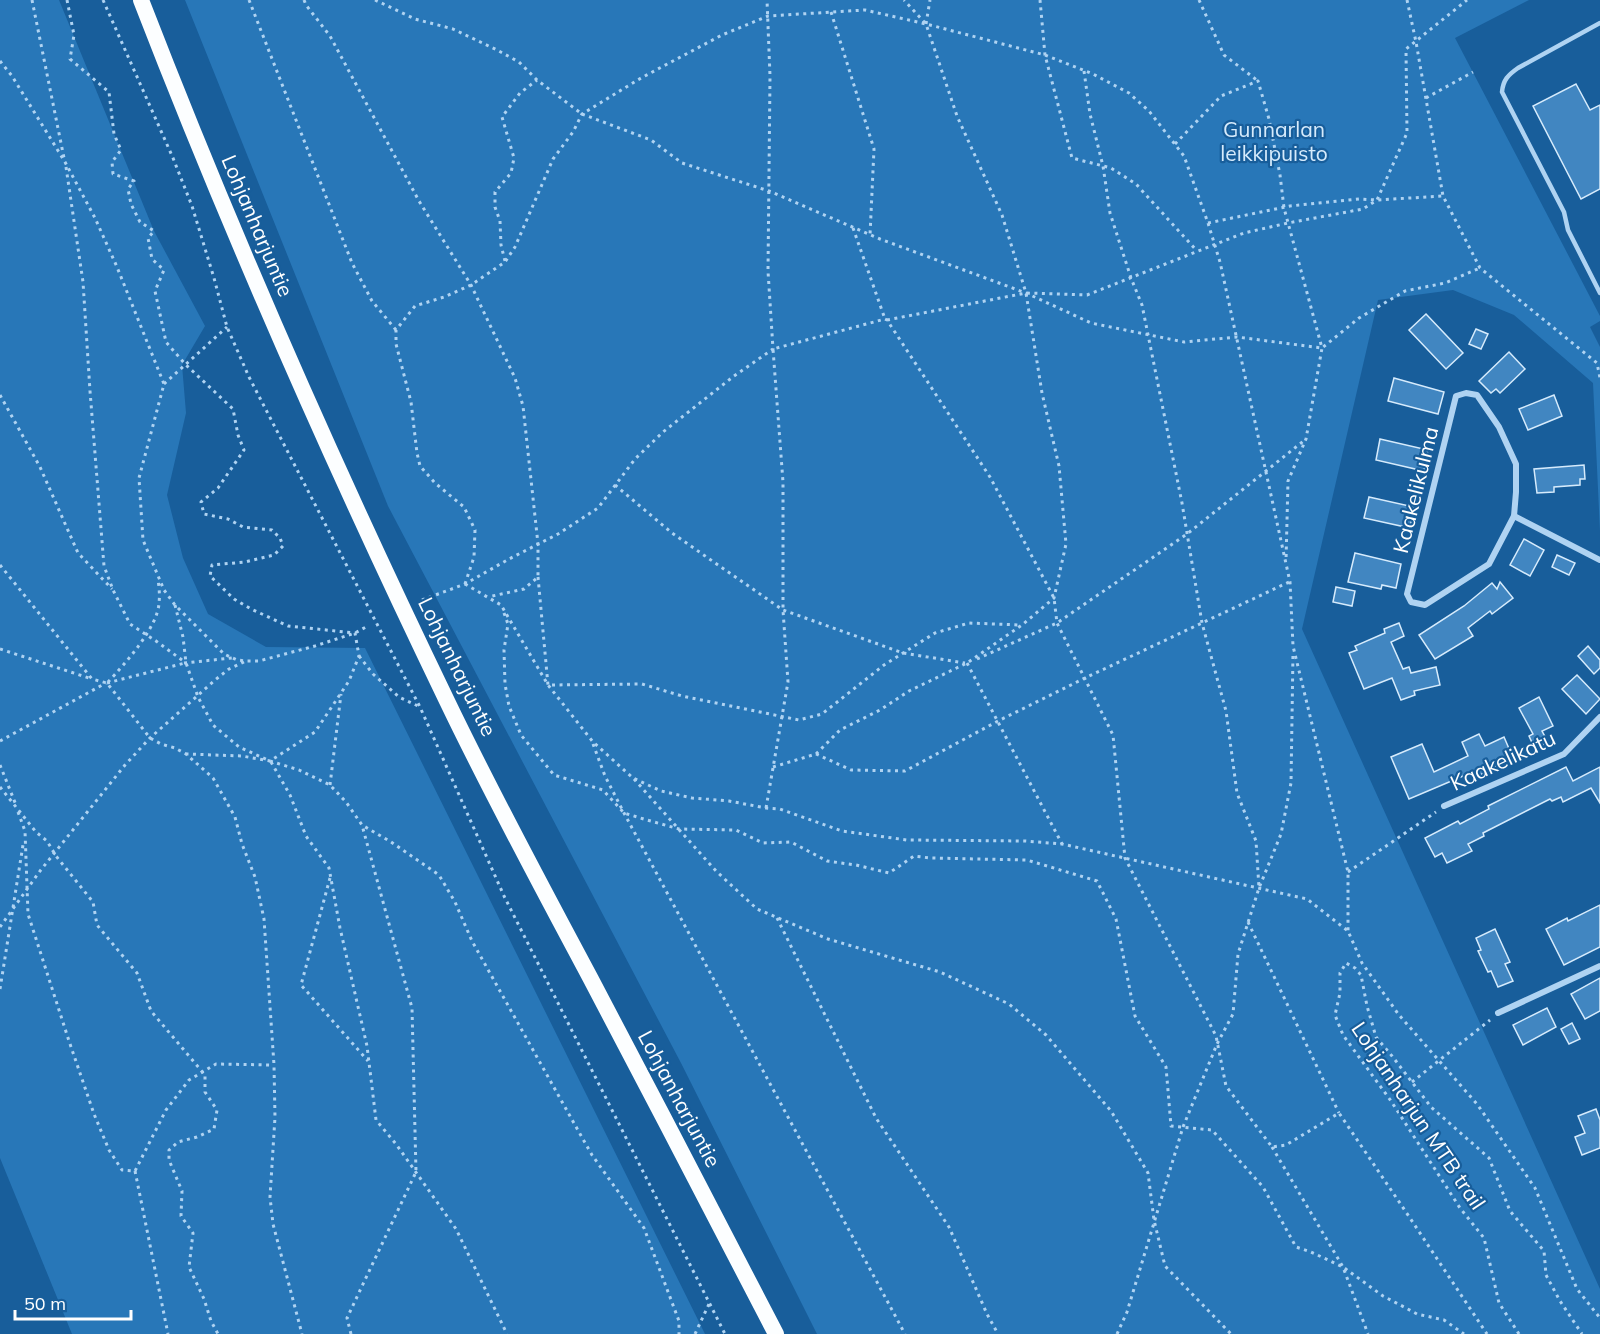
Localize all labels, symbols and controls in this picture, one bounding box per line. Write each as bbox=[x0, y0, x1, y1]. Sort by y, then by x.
park label: Gunnarlan leikkipuisto bbox=[1220, 116, 1328, 166]
street label: Lohjanharjuntie bbox=[216, 151, 299, 300]
street label: Kaakelikulma bbox=[1387, 424, 1443, 556]
street label: Lohjanharjuntie bbox=[413, 593, 503, 740]
street label: Kaakelikatu bbox=[1446, 724, 1559, 796]
street label: Lohjanharjun MTB trail bbox=[1346, 1017, 1491, 1214]
street label: Lohjanharjuntie bbox=[633, 1026, 727, 1171]
scale bar bbox=[15, 1283, 130, 1321]
text: 50 m bbox=[24, 1292, 66, 1315]

